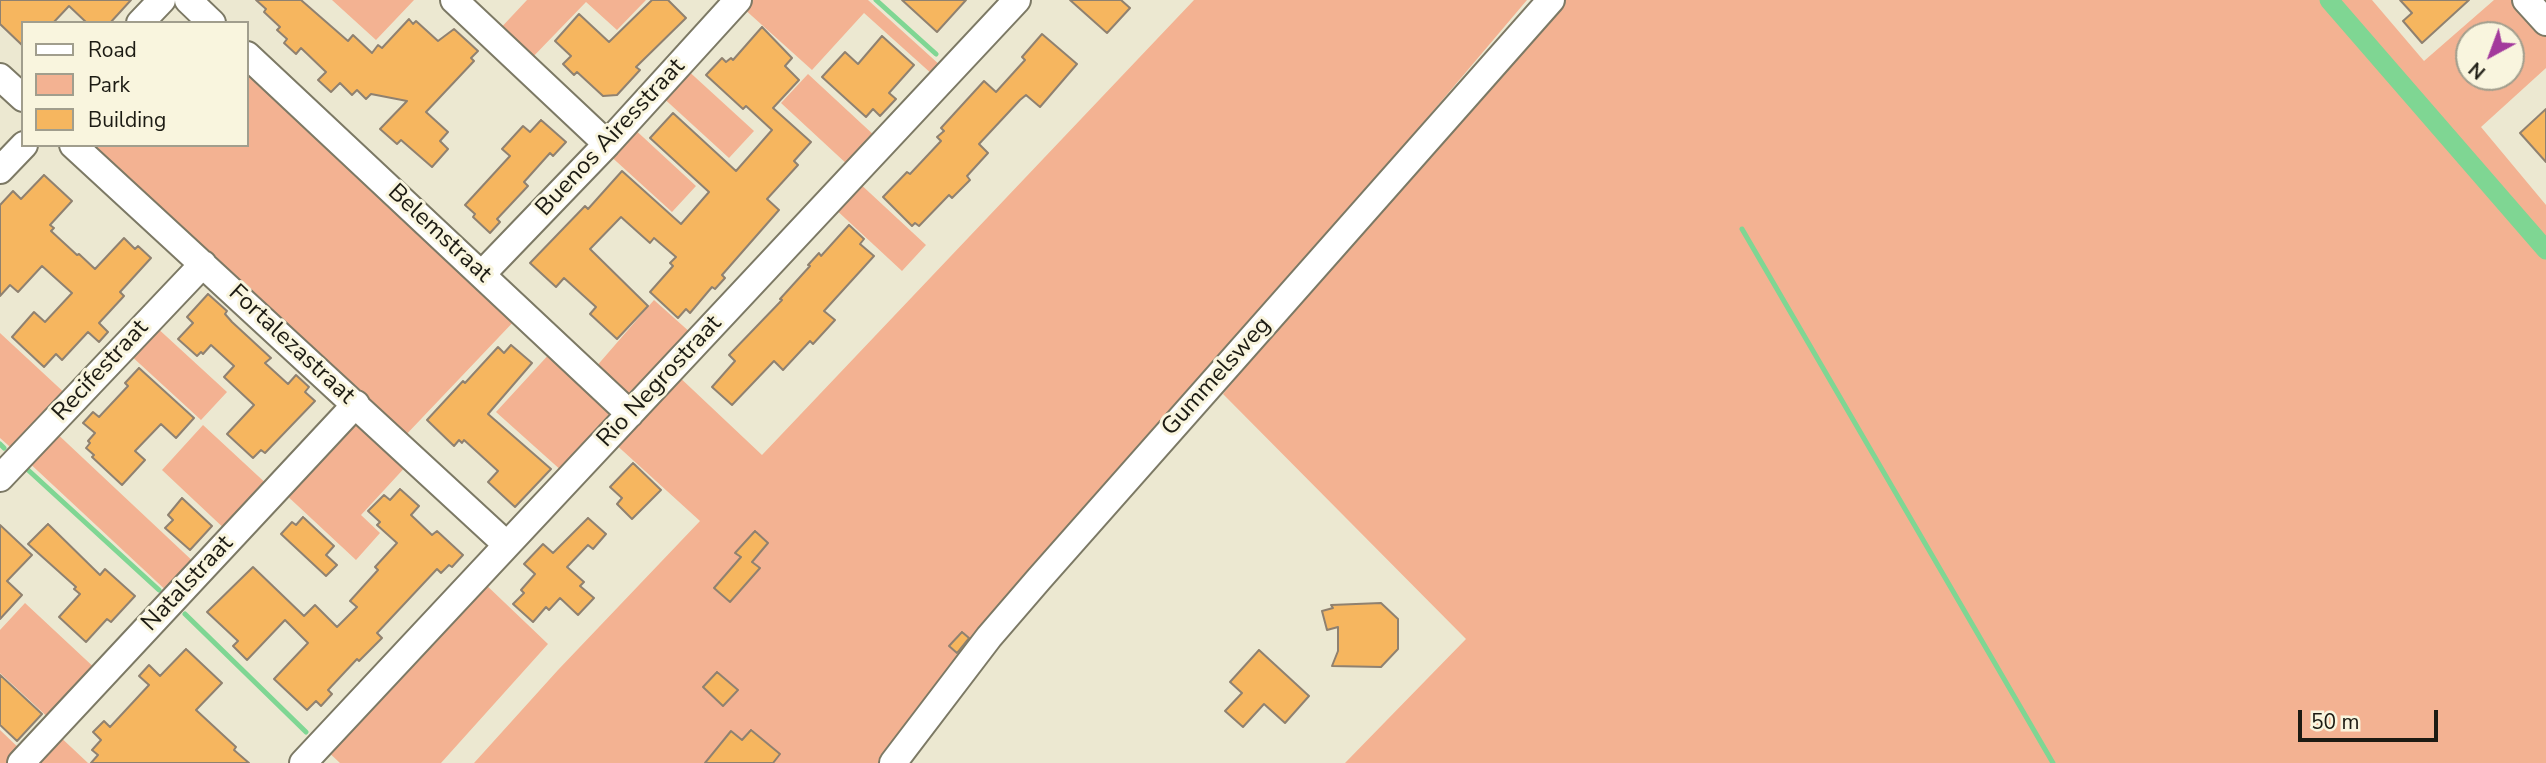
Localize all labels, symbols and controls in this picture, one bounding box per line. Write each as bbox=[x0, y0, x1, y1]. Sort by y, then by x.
legend bbox=[21, 21, 248, 147]
north arrow bbox=[2455, 21, 2525, 91]
text: Road bbox=[88, 36, 137, 64]
street label: Buenos Airesstraat bbox=[531, 53, 691, 223]
text: N bbox=[2464, 56, 2491, 85]
text: Park bbox=[88, 71, 130, 99]
text: Building bbox=[88, 106, 166, 134]
street label: Belemstraat bbox=[381, 179, 497, 289]
street label: Fortalezastraat bbox=[222, 279, 360, 411]
street label: Rio Negrostraat bbox=[592, 310, 728, 454]
street label: Gummelsweg bbox=[1156, 312, 1278, 442]
street label: Recifestraat bbox=[47, 314, 155, 428]
street label: Natalstraat bbox=[136, 530, 240, 638]
scale bar bbox=[2301, 696, 2441, 740]
text: 50 m bbox=[2311, 708, 2360, 736]

